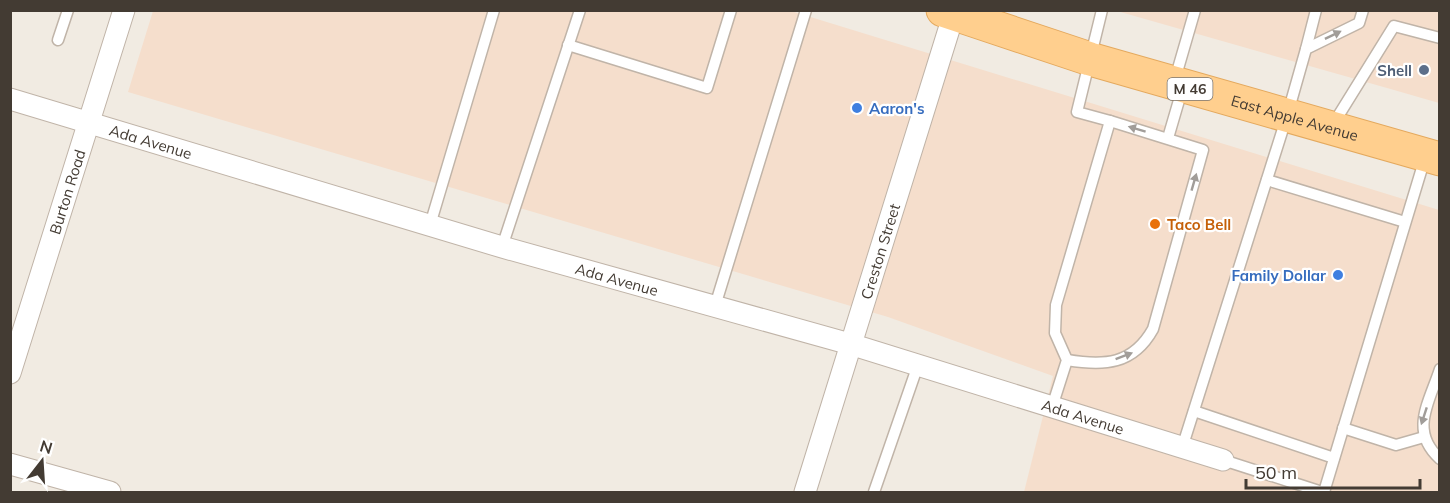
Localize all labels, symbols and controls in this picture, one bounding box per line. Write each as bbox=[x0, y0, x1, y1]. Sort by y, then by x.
one-way arrow bbox=[1325, 31, 1342, 40]
place label: Shell bbox=[1377, 61, 1412, 80]
marker: Shell bbox=[1417, 63, 1431, 77]
road number: M 46 bbox=[1168, 78, 1212, 100]
street label: East Apple Avenue bbox=[1229, 90, 1361, 145]
place label: Aaron's bbox=[869, 99, 924, 118]
marker: Aaron's bbox=[850, 101, 864, 115]
street label: Ada Avenue bbox=[107, 120, 194, 163]
one-way arrow bbox=[1128, 124, 1146, 133]
street label: Burton Road bbox=[45, 147, 89, 237]
one-way arrow bbox=[1190, 173, 1199, 191]
street label: Creston Street bbox=[856, 201, 904, 302]
place label: Taco Bell bbox=[1167, 215, 1231, 234]
marker: Taco Bell bbox=[1148, 217, 1162, 231]
street label: Ada Avenue bbox=[573, 258, 660, 300]
place label: Family Dollar bbox=[1232, 266, 1326, 285]
marker: Family Dollar bbox=[1331, 268, 1345, 282]
one-way arrow bbox=[1115, 351, 1133, 361]
street label: Ada Avenue bbox=[1039, 395, 1126, 438]
one-way arrow bbox=[1419, 407, 1429, 425]
north arrow bbox=[12, 431, 72, 491]
text: N bbox=[38, 435, 55, 458]
scale bar bbox=[1246, 452, 1420, 490]
text: 50 m bbox=[1255, 461, 1297, 484]

